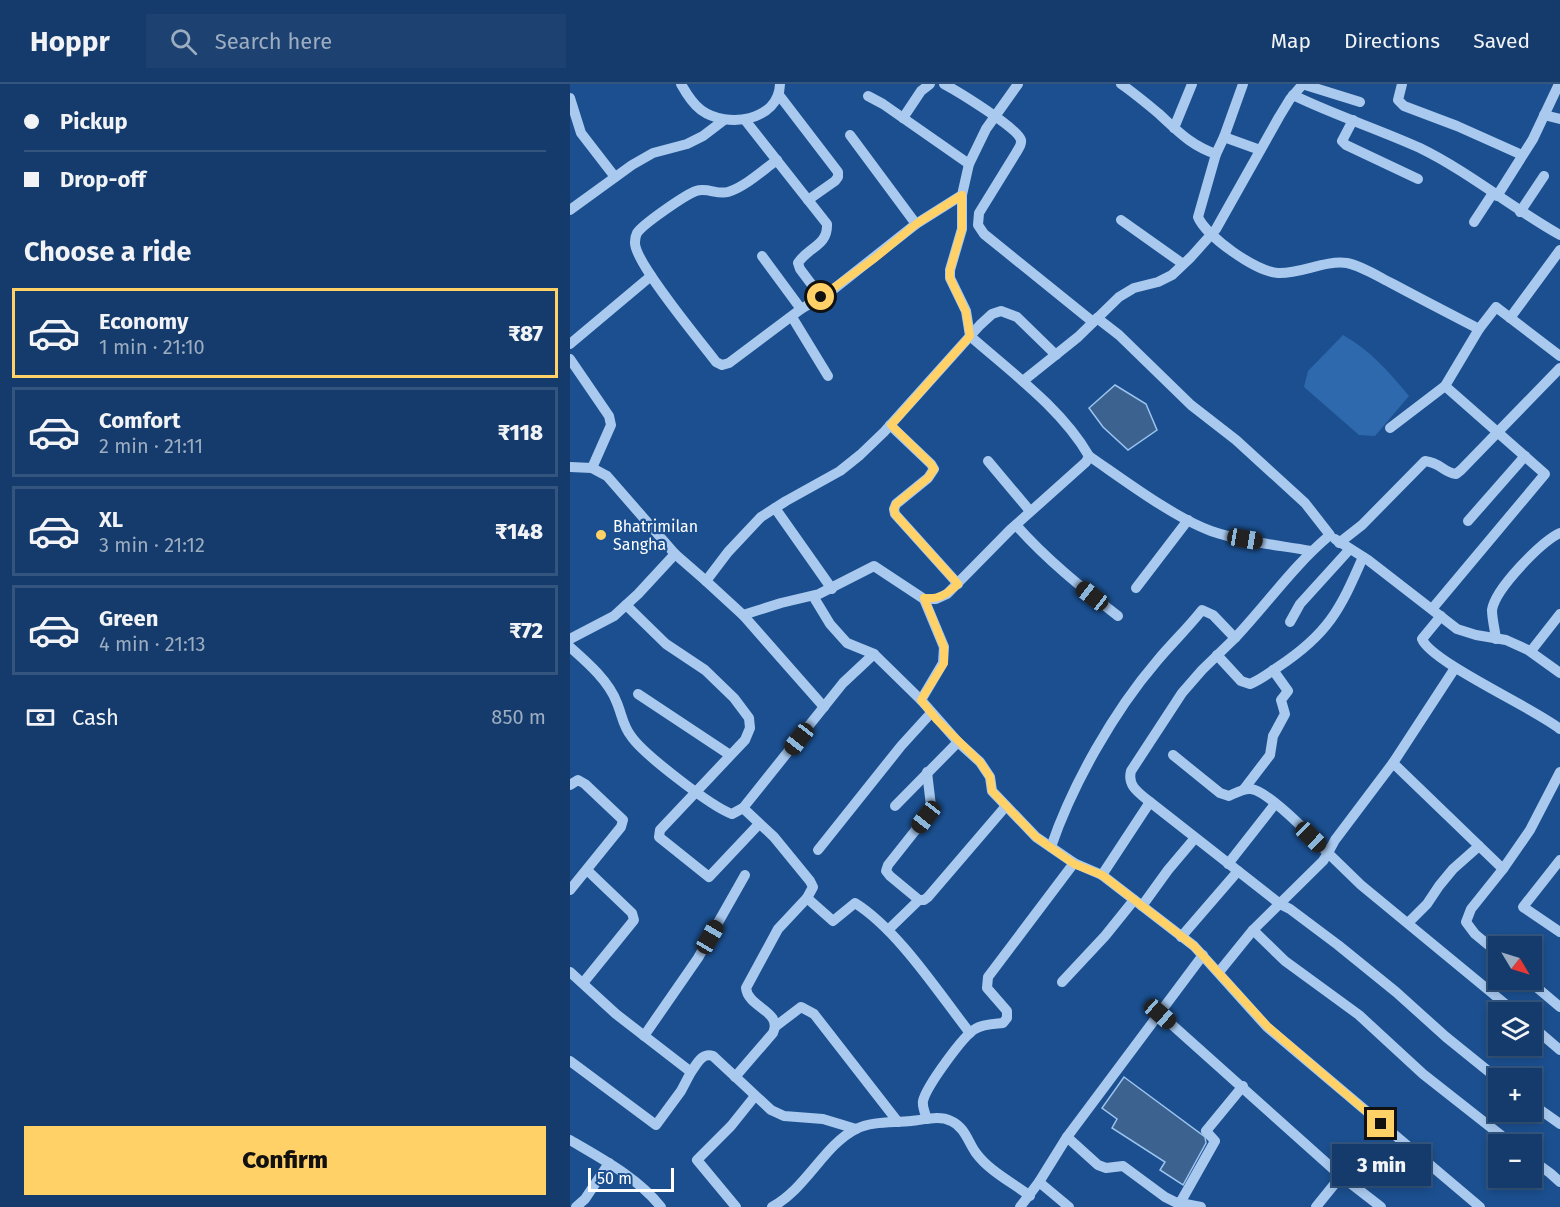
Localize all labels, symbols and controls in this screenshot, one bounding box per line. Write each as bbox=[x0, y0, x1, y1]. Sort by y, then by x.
search box bbox=[146, 14, 566, 68]
text: Hoppr bbox=[30, 25, 110, 58]
icon: search bbox=[167, 25, 200, 58]
text: Search here bbox=[215, 28, 332, 55]
text: Map bbox=[1271, 28, 1311, 54]
text: Directions bbox=[1344, 28, 1440, 54]
text: Saved bbox=[1473, 28, 1530, 54]
text: Pickup bbox=[60, 108, 128, 135]
text: Drop-off bbox=[60, 166, 146, 193]
text: Choose a ride bbox=[24, 236, 191, 268]
route start bbox=[807, 283, 834, 310]
icon: car bbox=[27, 306, 81, 360]
text: Economy bbox=[99, 308, 188, 335]
text: ₹87 bbox=[508, 320, 543, 347]
text: 1 min · 21:10 bbox=[99, 335, 205, 359]
icon: car bbox=[27, 405, 81, 459]
text: Comfort bbox=[99, 407, 180, 434]
text: ₹118 bbox=[498, 419, 543, 446]
text: 2 min · 21:11 bbox=[99, 434, 203, 458]
icon: car bbox=[27, 504, 81, 558]
text: XL bbox=[99, 506, 123, 533]
place label: Bhatrimilan Sangha bbox=[613, 517, 698, 554]
text: ₹148 bbox=[495, 518, 543, 545]
car bbox=[1226, 527, 1264, 551]
marker: Bhatrimilan Sangha bbox=[594, 528, 608, 542]
text: 3 min · 21:12 bbox=[99, 533, 205, 557]
car bbox=[1072, 578, 1112, 614]
icon: car bbox=[27, 603, 81, 657]
text: Green bbox=[99, 605, 158, 632]
text: ₹72 bbox=[509, 617, 543, 644]
text: 4 min · 21:13 bbox=[99, 632, 206, 656]
icon: cash bbox=[24, 701, 57, 734]
text: Cash bbox=[72, 704, 119, 731]
text: 850 m bbox=[491, 705, 546, 729]
car bbox=[781, 719, 817, 759]
car bbox=[908, 797, 944, 837]
car bbox=[1292, 818, 1330, 856]
car bbox=[693, 917, 727, 957]
north arrow bbox=[1488, 936, 1542, 990]
map controls bbox=[1488, 936, 1542, 1188]
car bbox=[1141, 995, 1179, 1033]
button: layers bbox=[1488, 1002, 1542, 1056]
button: + bbox=[1488, 1068, 1542, 1122]
route end bbox=[1367, 1110, 1394, 1137]
button: Confirm bbox=[24, 1126, 546, 1195]
button: − bbox=[1488, 1134, 1542, 1188]
callout: 3 min bbox=[1332, 1145, 1430, 1187]
text: 3 min bbox=[1357, 1153, 1406, 1177]
scale bar bbox=[588, 1165, 674, 1192]
text: 50 m bbox=[597, 1169, 632, 1188]

